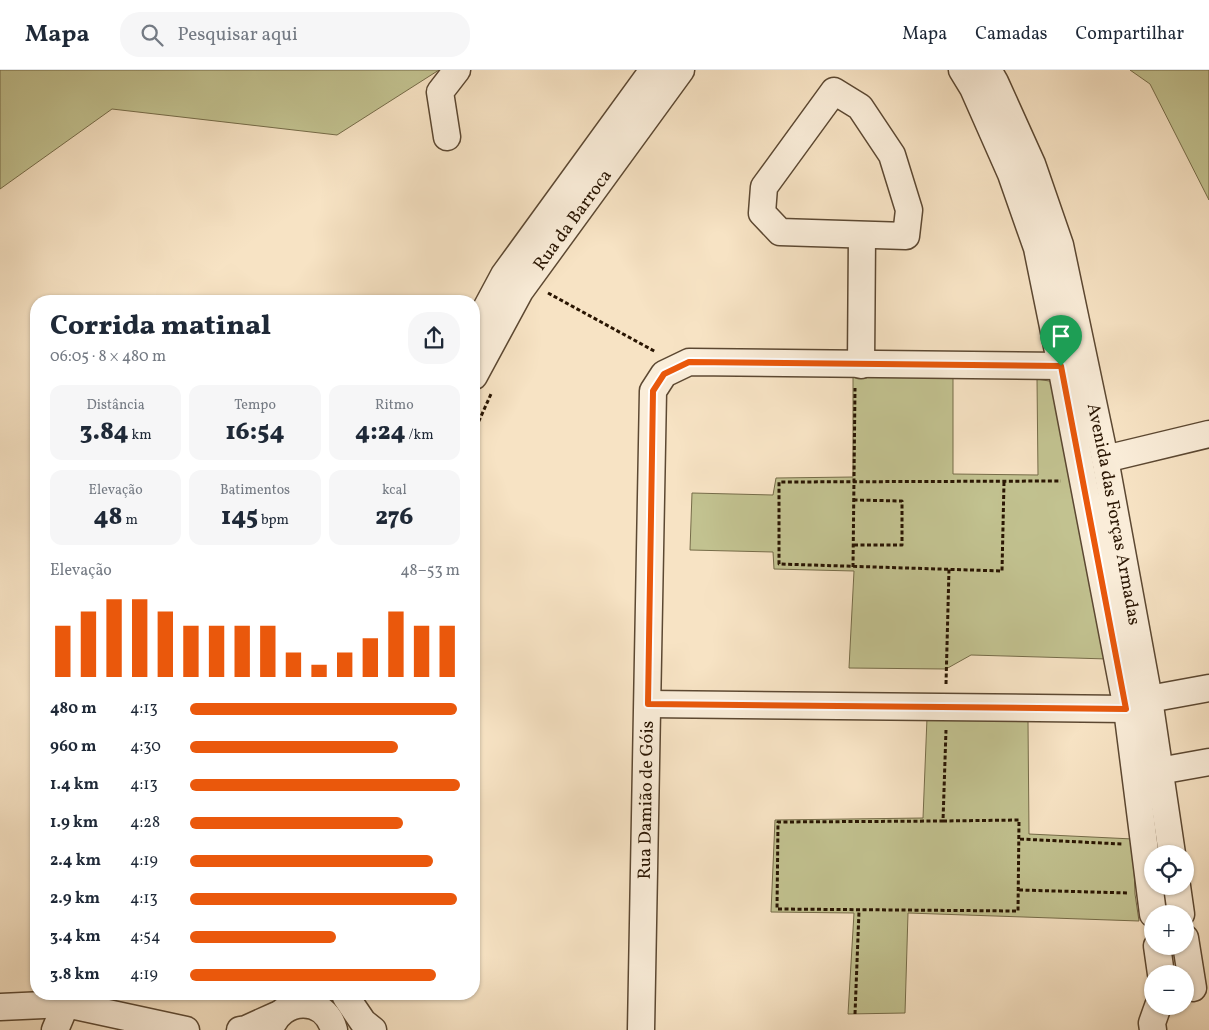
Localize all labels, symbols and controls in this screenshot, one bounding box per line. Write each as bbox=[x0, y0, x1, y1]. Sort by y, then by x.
search box bbox=[120, 12, 470, 57]
text: Mapa bbox=[25, 18, 90, 52]
icon: search bbox=[138, 21, 166, 49]
text: Pesquisar aqui bbox=[178, 22, 298, 48]
text: Mapa bbox=[902, 22, 947, 47]
text: Camadas bbox=[975, 22, 1048, 47]
text: Compartilhar bbox=[1076, 22, 1184, 47]
street label: Rua da Barroca bbox=[528, 165, 619, 276]
text: Corrida matinal bbox=[50, 307, 271, 346]
button: share bbox=[408, 312, 460, 364]
pin bbox=[1040, 315, 1082, 366]
icon: arrive bbox=[1047, 322, 1075, 350]
text: 06:05 · 8 × 480 m bbox=[50, 346, 166, 368]
text: Distância bbox=[87, 396, 145, 415]
text: Tempo bbox=[234, 396, 276, 415]
text: Ritmo bbox=[375, 396, 414, 415]
street label: Avenida das Forças Armadas bbox=[1080, 401, 1146, 627]
text: 3.84 bbox=[80, 415, 129, 450]
text: 16:54 bbox=[225, 415, 285, 450]
text: 4:24 bbox=[355, 415, 406, 450]
text: km bbox=[129, 426, 152, 445]
text: /km bbox=[406, 426, 434, 445]
text: Elevação bbox=[89, 481, 143, 500]
text: Batimentos bbox=[220, 481, 290, 500]
text: kcal bbox=[382, 481, 407, 500]
text: 48 bbox=[94, 500, 123, 535]
text: 145 bbox=[221, 500, 258, 535]
text: 276 bbox=[375, 500, 413, 535]
text: m bbox=[123, 511, 138, 530]
text: bpm bbox=[258, 511, 289, 530]
text: Elevação bbox=[50, 560, 112, 582]
text: 48–53 m bbox=[400, 560, 460, 582]
text: 480 m bbox=[50, 698, 97, 720]
text: 4:13 bbox=[130, 698, 158, 720]
street label: Rua Damião de Góis bbox=[633, 720, 661, 880]
text: 960 m bbox=[50, 736, 96, 758]
text: 4:30 bbox=[130, 736, 161, 758]
text: 1.4 km bbox=[50, 774, 99, 796]
text: 4:13 bbox=[130, 774, 158, 796]
text: 1.9 km bbox=[50, 812, 98, 834]
text: 4:28 bbox=[130, 812, 160, 834]
map controls bbox=[1144, 845, 1194, 1015]
button: locate bbox=[1144, 845, 1194, 895]
text: 2.4 km bbox=[50, 850, 101, 872]
text: 4:19 bbox=[130, 850, 158, 872]
text: 2.9 km bbox=[50, 888, 100, 910]
text: 4:13 bbox=[130, 888, 158, 910]
button: + bbox=[1144, 905, 1194, 955]
text: 3.4 km bbox=[50, 926, 101, 948]
text: 4:54 bbox=[130, 926, 161, 948]
text: 3.8 km bbox=[50, 964, 100, 986]
text: 4:19 bbox=[130, 964, 158, 986]
button: − bbox=[1144, 965, 1194, 1015]

